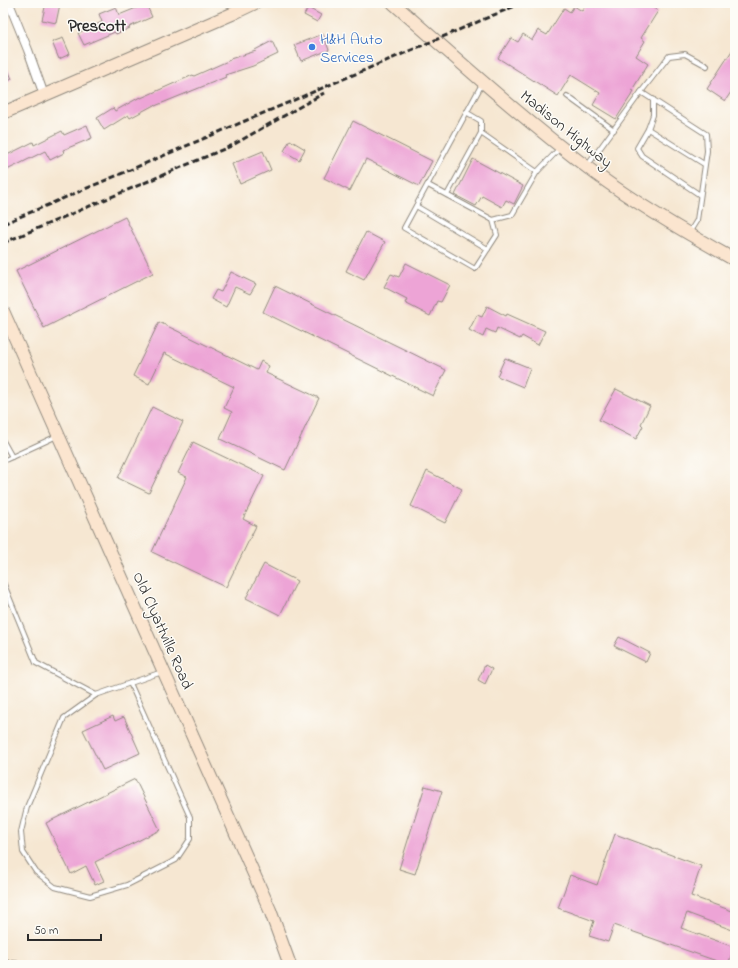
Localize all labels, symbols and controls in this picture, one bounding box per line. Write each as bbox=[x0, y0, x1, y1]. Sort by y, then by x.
district label: Prescott bbox=[68, 14, 126, 39]
place label: H&H Auto Services bbox=[320, 28, 383, 70]
marker: H&H Auto Services bbox=[307, 42, 317, 52]
street label: Madison Highway bbox=[514, 85, 617, 174]
street label: Old Clyattville Road bbox=[126, 568, 199, 693]
scale bar bbox=[28, 916, 101, 942]
text: 50 m bbox=[34, 922, 58, 940]

